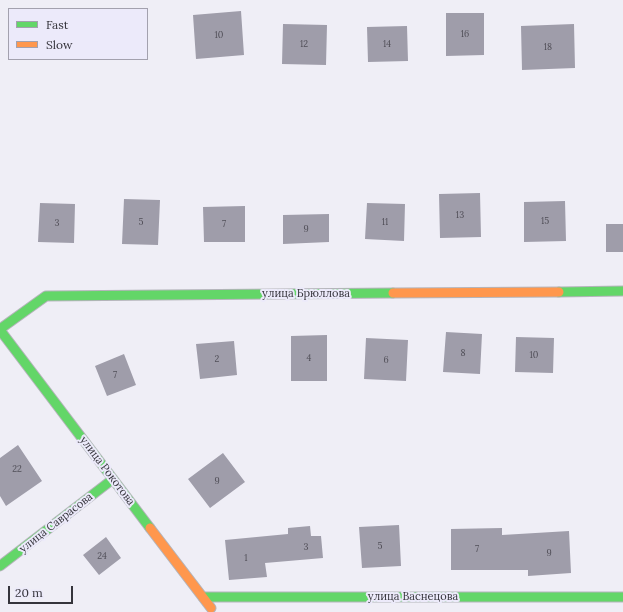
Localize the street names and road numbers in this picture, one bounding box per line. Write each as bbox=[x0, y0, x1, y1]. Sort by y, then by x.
street label: улица Брюллова bbox=[262, 287, 350, 301]
street label: улица Рокотова bbox=[77, 434, 137, 508]
street label: улица Саврасова bbox=[17, 490, 95, 556]
street label: улица Васнецова bbox=[368, 590, 458, 604]

